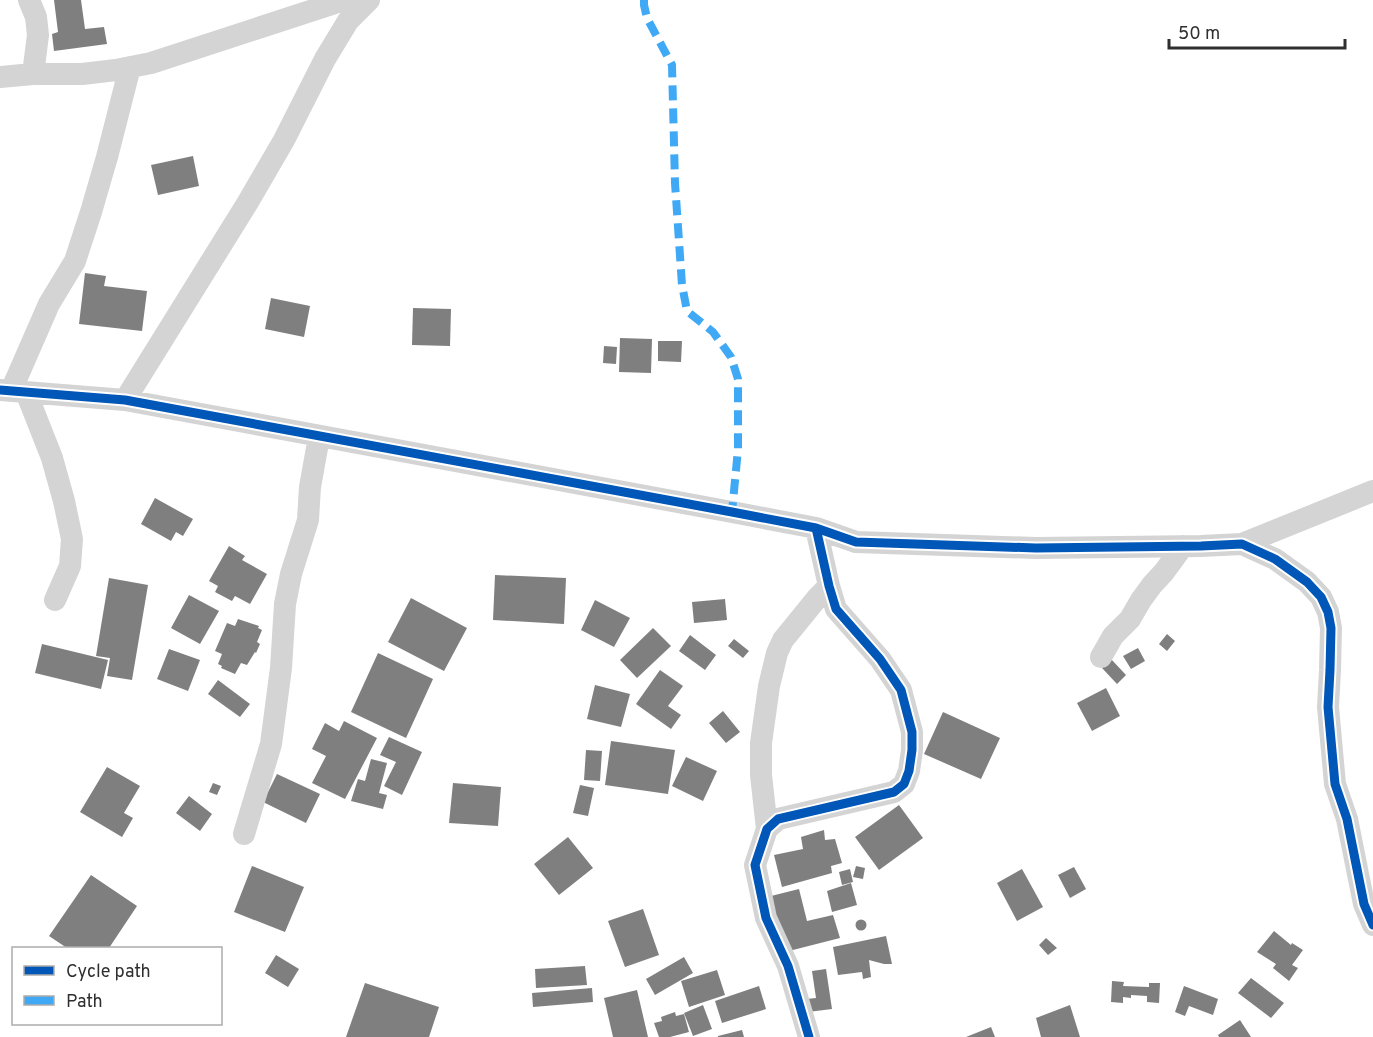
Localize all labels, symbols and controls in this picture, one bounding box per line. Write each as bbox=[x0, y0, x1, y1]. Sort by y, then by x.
scale bar bbox=[1169, 12, 1344, 50]
text: 50 m bbox=[1178, 23, 1220, 46]
legend bbox=[12, 947, 222, 1025]
text: Cycle path bbox=[66, 961, 151, 984]
text: Path bbox=[66, 991, 103, 1014]

